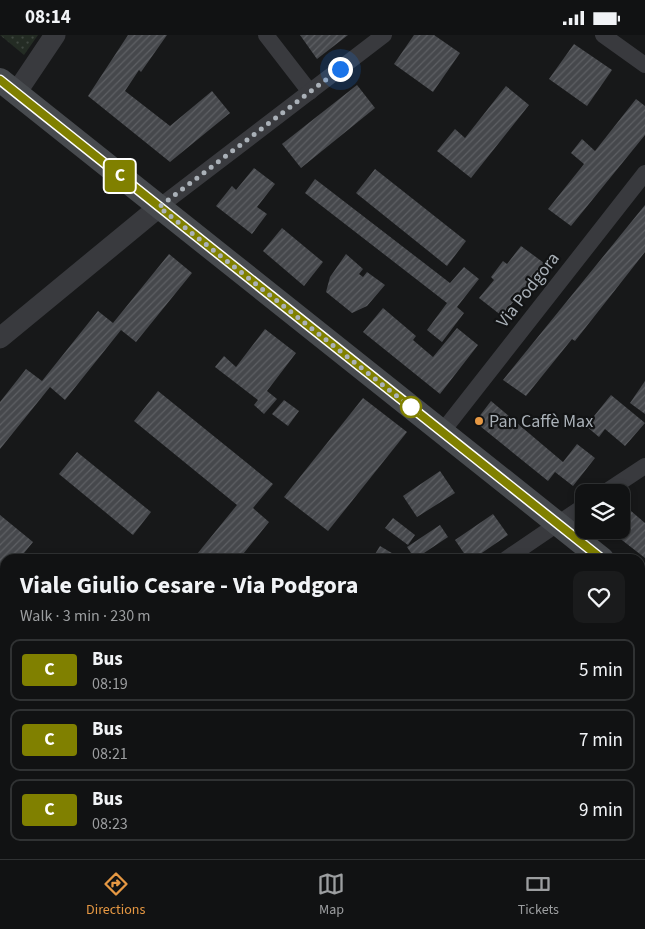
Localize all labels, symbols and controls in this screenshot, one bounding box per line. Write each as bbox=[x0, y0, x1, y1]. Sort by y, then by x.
text: 08:14 bbox=[25, 4, 71, 31]
your location bbox=[328, 57, 353, 82]
line badge: C bbox=[104, 160, 136, 192]
text: C bbox=[115, 163, 125, 188]
street label: Via Podgora bbox=[491, 247, 565, 333]
unlabelled marker bbox=[400, 396, 422, 418]
place label: Pan Caffè Max bbox=[489, 409, 593, 434]
marker: Pan Caffè Max bbox=[473, 415, 485, 427]
map controls bbox=[575, 484, 630, 539]
button: layers bbox=[575, 484, 630, 539]
text: Viale Giulio Cesare - Via Podgora bbox=[20, 568, 358, 603]
button: heart bbox=[573, 571, 625, 623]
text: Walk · 3 min · 230 m bbox=[20, 605, 151, 627]
text: Bus bbox=[92, 646, 123, 673]
text: C bbox=[44, 657, 55, 682]
text: 5 min bbox=[579, 657, 623, 684]
text: 08:19 bbox=[92, 673, 128, 695]
text: Bus bbox=[92, 716, 123, 743]
text: C bbox=[44, 727, 55, 752]
text: 7 min bbox=[579, 727, 623, 754]
text: 08:21 bbox=[92, 743, 128, 765]
text: Bus bbox=[92, 786, 123, 813]
text: C bbox=[44, 797, 55, 822]
text: 9 min bbox=[579, 797, 623, 824]
text: 08:23 bbox=[92, 813, 128, 835]
tab: Directions bbox=[86, 870, 145, 920]
tab: Map bbox=[317, 870, 345, 920]
tab: Tickets bbox=[518, 870, 559, 920]

